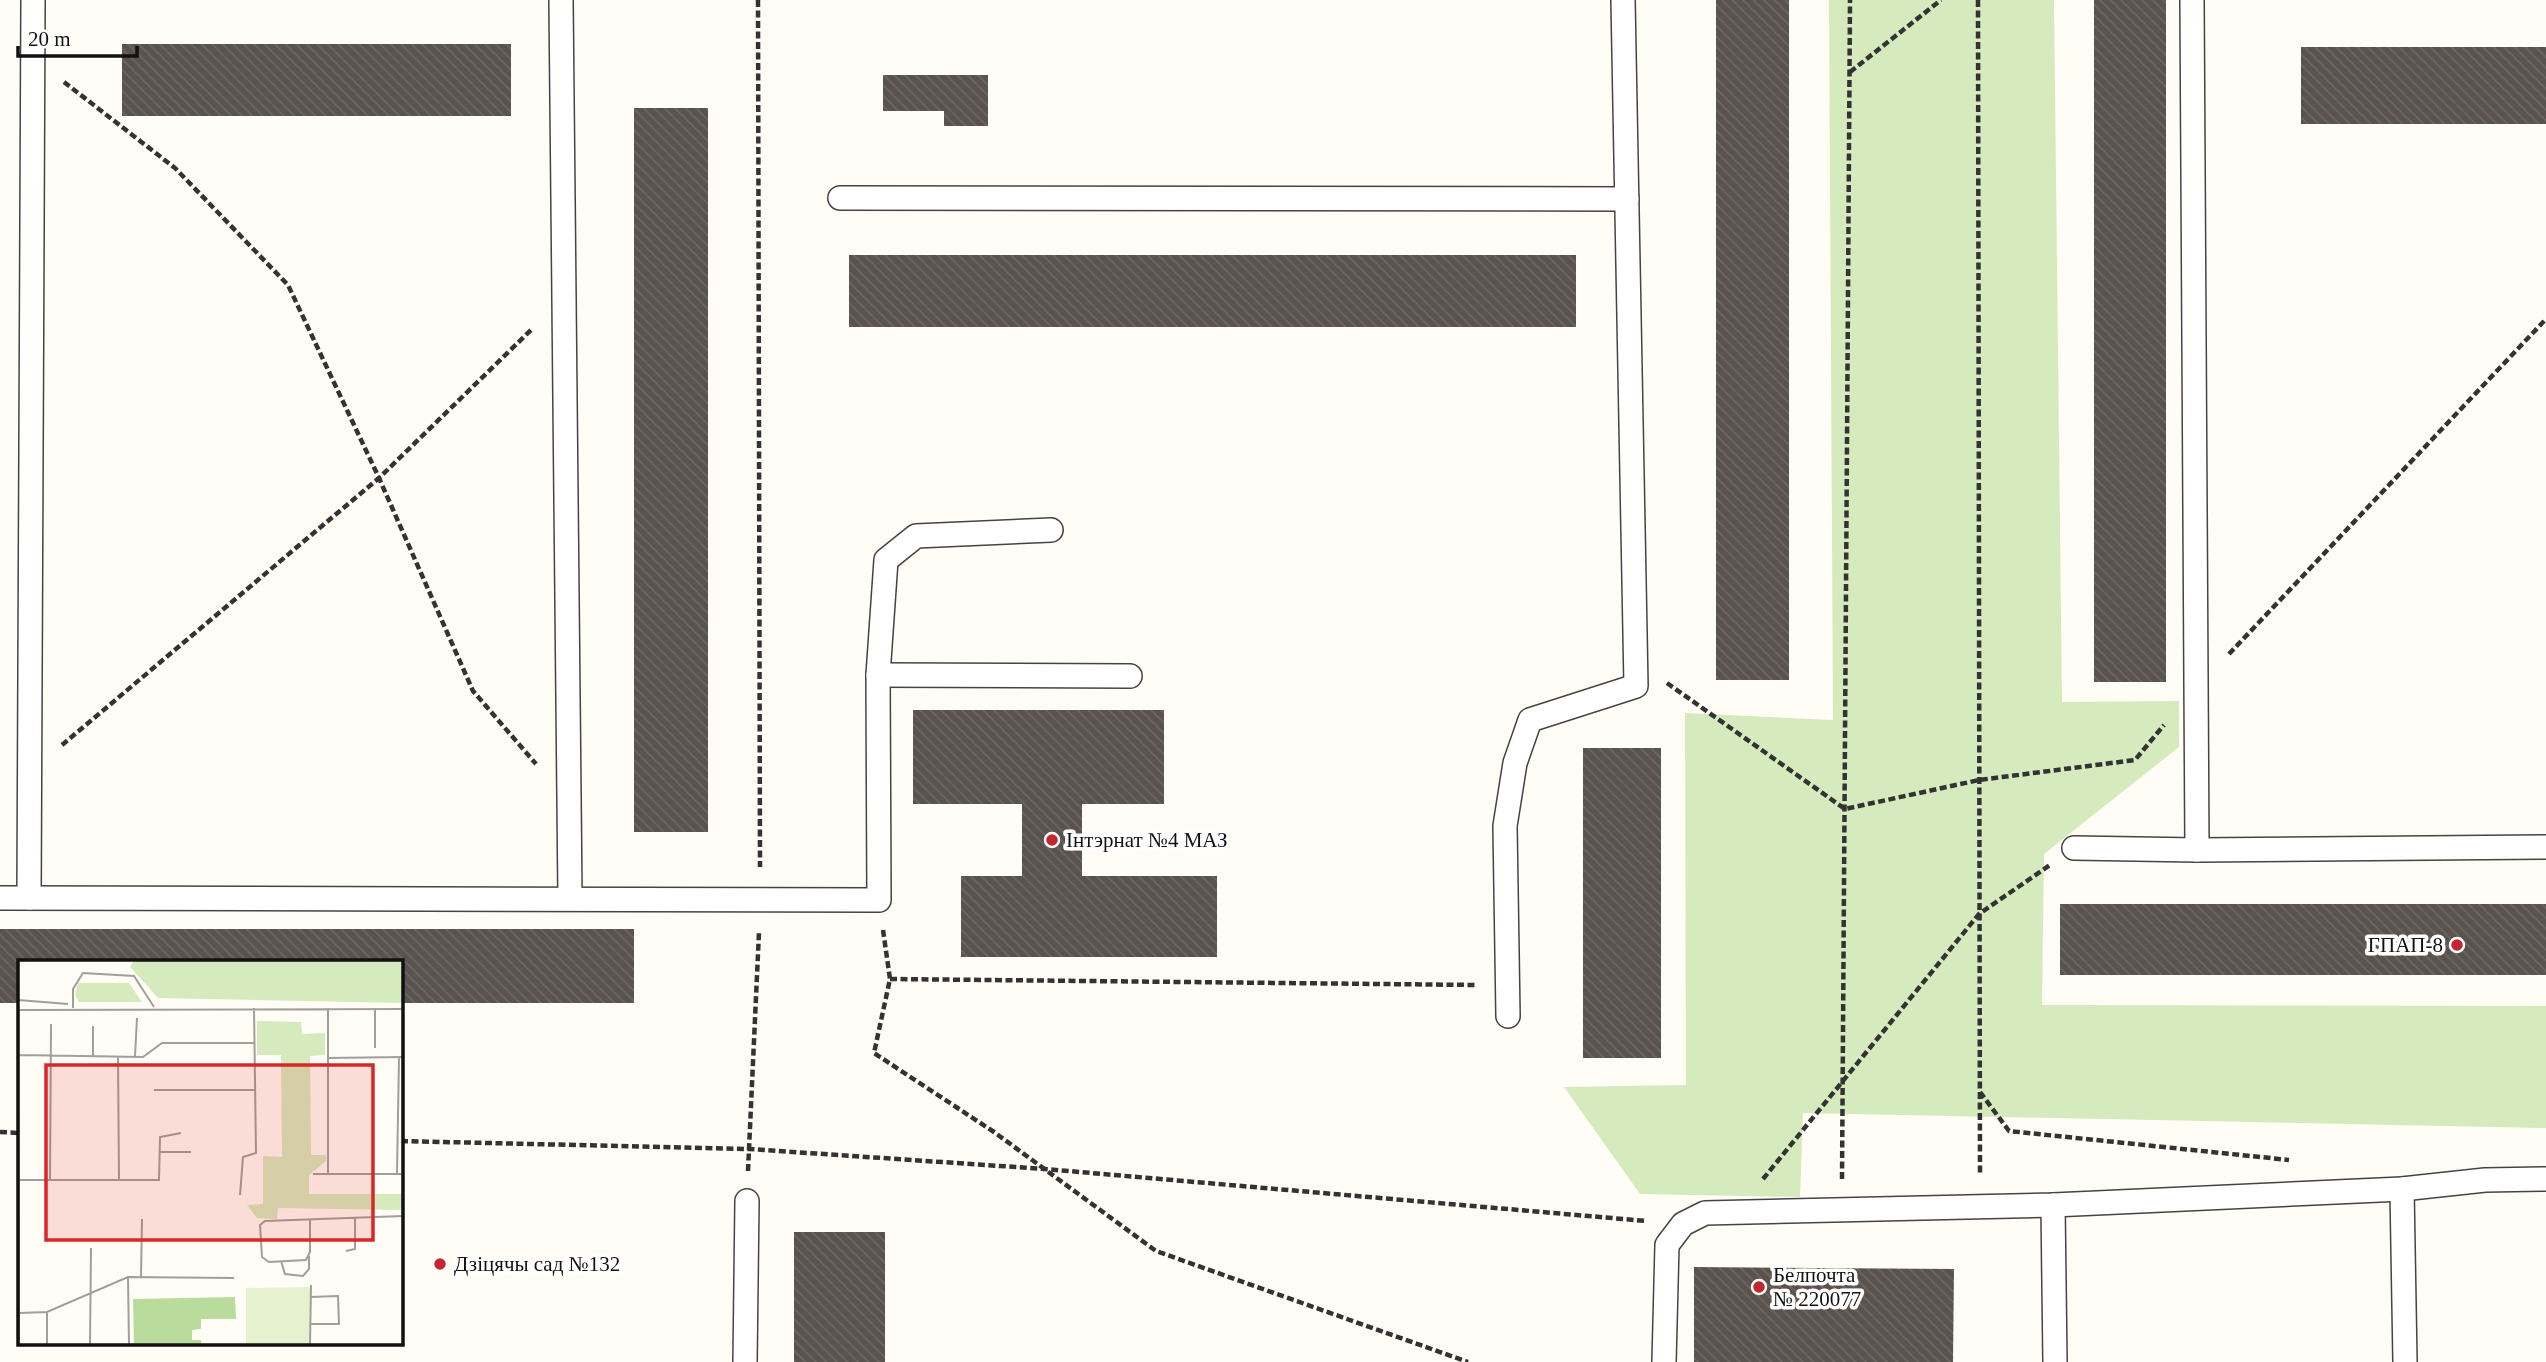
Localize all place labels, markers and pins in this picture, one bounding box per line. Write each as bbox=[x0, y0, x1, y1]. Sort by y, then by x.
place label: Інтэрнат №4 МАЗ bbox=[1066, 828, 1228, 852]
marker: Інтэрнат №4 МАЗ bbox=[1044, 832, 1060, 848]
place label: ГПАП-8 bbox=[2368, 933, 2443, 957]
marker: ГПАП-8 bbox=[2449, 937, 2465, 953]
place label: Дзіцячы сад №132 bbox=[454, 1252, 620, 1276]
marker: Дзіцячы сад №132 bbox=[432, 1256, 448, 1272]
place label: Белпочта № 220077 bbox=[1773, 1263, 1861, 1311]
marker: Белпочта № 220077 bbox=[1751, 1279, 1767, 1295]

